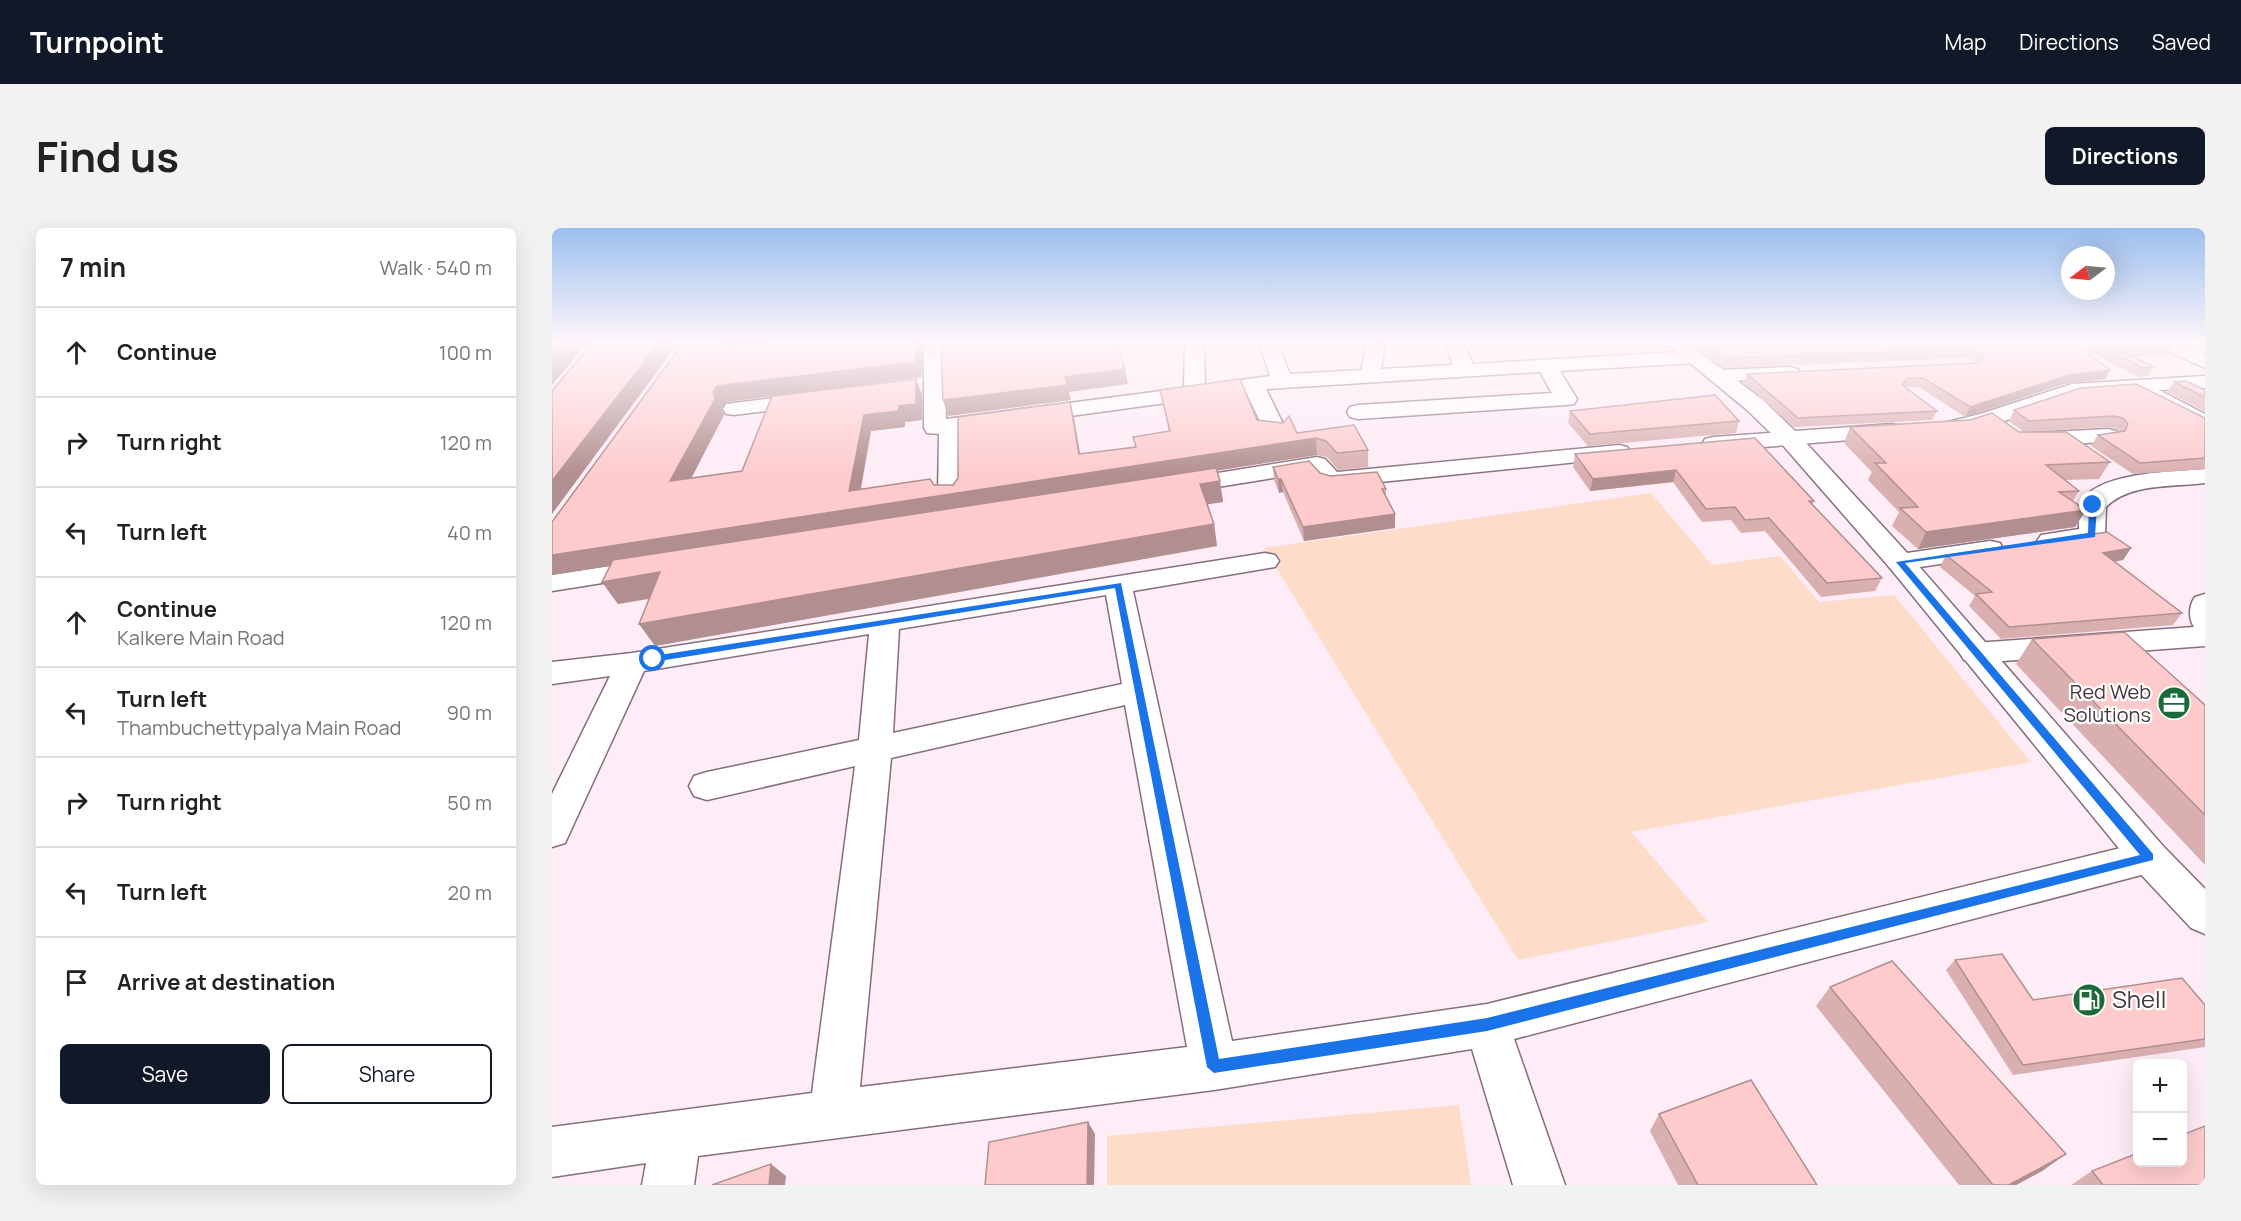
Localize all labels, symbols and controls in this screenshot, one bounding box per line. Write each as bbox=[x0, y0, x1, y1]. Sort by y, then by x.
text: Turnpoint bbox=[30, 23, 164, 61]
text: Map bbox=[1945, 28, 1986, 56]
text: Directions bbox=[2019, 28, 2119, 56]
text: Saved bbox=[2152, 28, 2211, 56]
text: Find us bbox=[36, 127, 179, 185]
button: Directions bbox=[2045, 127, 2205, 185]
north arrow bbox=[2061, 246, 2115, 300]
text: 7 min bbox=[60, 249, 126, 285]
text: Walk · 540 m bbox=[379, 254, 492, 281]
icon: ahead bbox=[60, 336, 93, 369]
text: Continue bbox=[117, 337, 217, 367]
text: 100 m bbox=[439, 339, 492, 366]
icon: right bbox=[60, 426, 93, 459]
text: Turn right bbox=[117, 427, 222, 457]
text: 120 m bbox=[440, 429, 492, 456]
route end bbox=[2079, 491, 2105, 517]
icon: left bbox=[60, 516, 93, 549]
text: Turn left bbox=[117, 517, 207, 547]
text: 40 m bbox=[447, 519, 492, 546]
text: Continue bbox=[117, 594, 217, 624]
icon: ahead bbox=[60, 606, 93, 639]
text: 120 m bbox=[440, 609, 492, 636]
text: Kalkere Main Road bbox=[117, 624, 285, 651]
route start bbox=[639, 645, 665, 671]
place label: Red Web Solutions bbox=[2063, 678, 2151, 728]
text: Turn left bbox=[117, 684, 207, 714]
office icon: Red Web Solutions bbox=[2156, 685, 2192, 721]
icon: left bbox=[60, 696, 93, 729]
text: 90 m bbox=[446, 699, 492, 726]
text: Thambuchettypalya Main Road bbox=[117, 714, 401, 741]
icon: right bbox=[60, 786, 93, 819]
text: Turn right bbox=[117, 787, 222, 817]
text: 50 m bbox=[447, 789, 492, 816]
icon: left bbox=[60, 876, 93, 909]
text: Turn left bbox=[117, 877, 207, 907]
text: 20 m bbox=[447, 879, 492, 906]
icon: arrive bbox=[60, 966, 93, 999]
text: Arrive at destination bbox=[117, 967, 335, 997]
fuel station icon: Shell bbox=[2071, 982, 2107, 1018]
place label: Shell bbox=[2112, 982, 2166, 1015]
button: Save bbox=[60, 1044, 270, 1104]
button: Share bbox=[282, 1044, 492, 1104]
map controls bbox=[2133, 1059, 2187, 1167]
button: + bbox=[2133, 1059, 2187, 1113]
button: − bbox=[2133, 1113, 2187, 1167]

